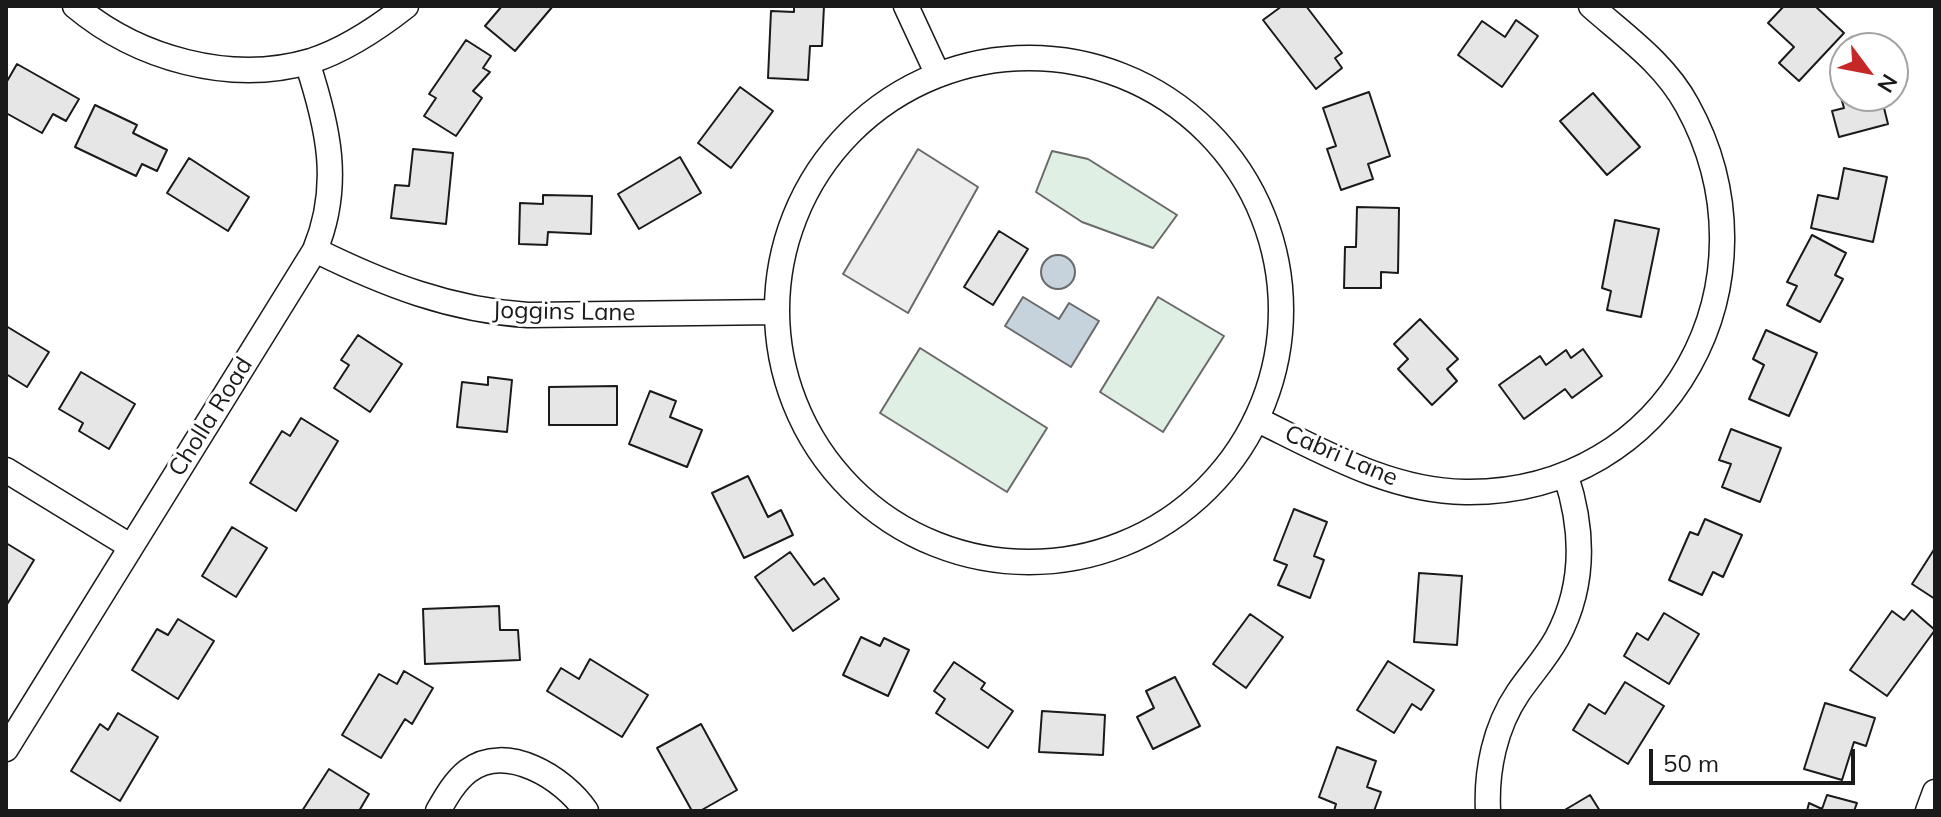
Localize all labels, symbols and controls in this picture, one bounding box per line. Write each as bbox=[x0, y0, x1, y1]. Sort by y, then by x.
north arrow bbox=[1829, 32, 1909, 112]
text: N bbox=[1871, 69, 1904, 98]
street label: Joggins Lane bbox=[492, 296, 636, 328]
street label: Cholla Road bbox=[163, 352, 259, 482]
street label: Cabri Lane bbox=[1280, 419, 1402, 493]
scale bar bbox=[1653, 733, 1859, 783]
text: 50 m bbox=[1663, 748, 1719, 778]

